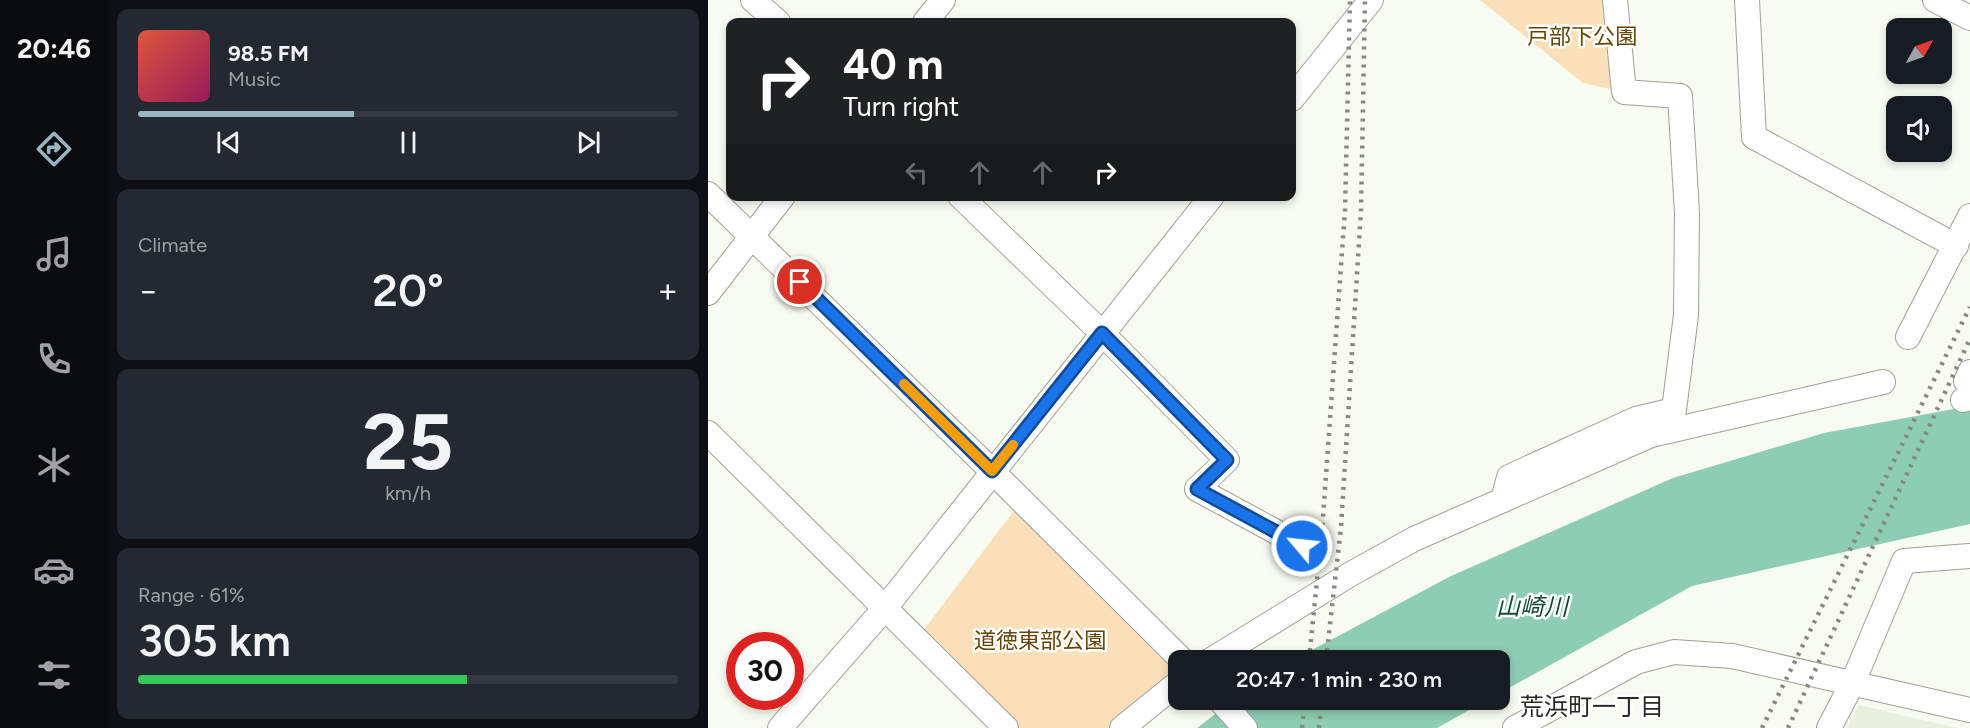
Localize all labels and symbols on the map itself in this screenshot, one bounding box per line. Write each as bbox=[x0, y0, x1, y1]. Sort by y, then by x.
north arrow bbox=[1886, 18, 1952, 84]
park label: 戸部下公園 bbox=[1527, 23, 1637, 50]
pin bbox=[774, 256, 825, 307]
position arrow bbox=[1270, 514, 1334, 578]
water label: 山崎川 bbox=[1496, 592, 1571, 621]
park label: 道徳東部公園 bbox=[974, 627, 1106, 654]
speed limit sign: 30 bbox=[726, 632, 804, 710]
district label: 荒浜町一丁目 bbox=[1520, 692, 1664, 721]

